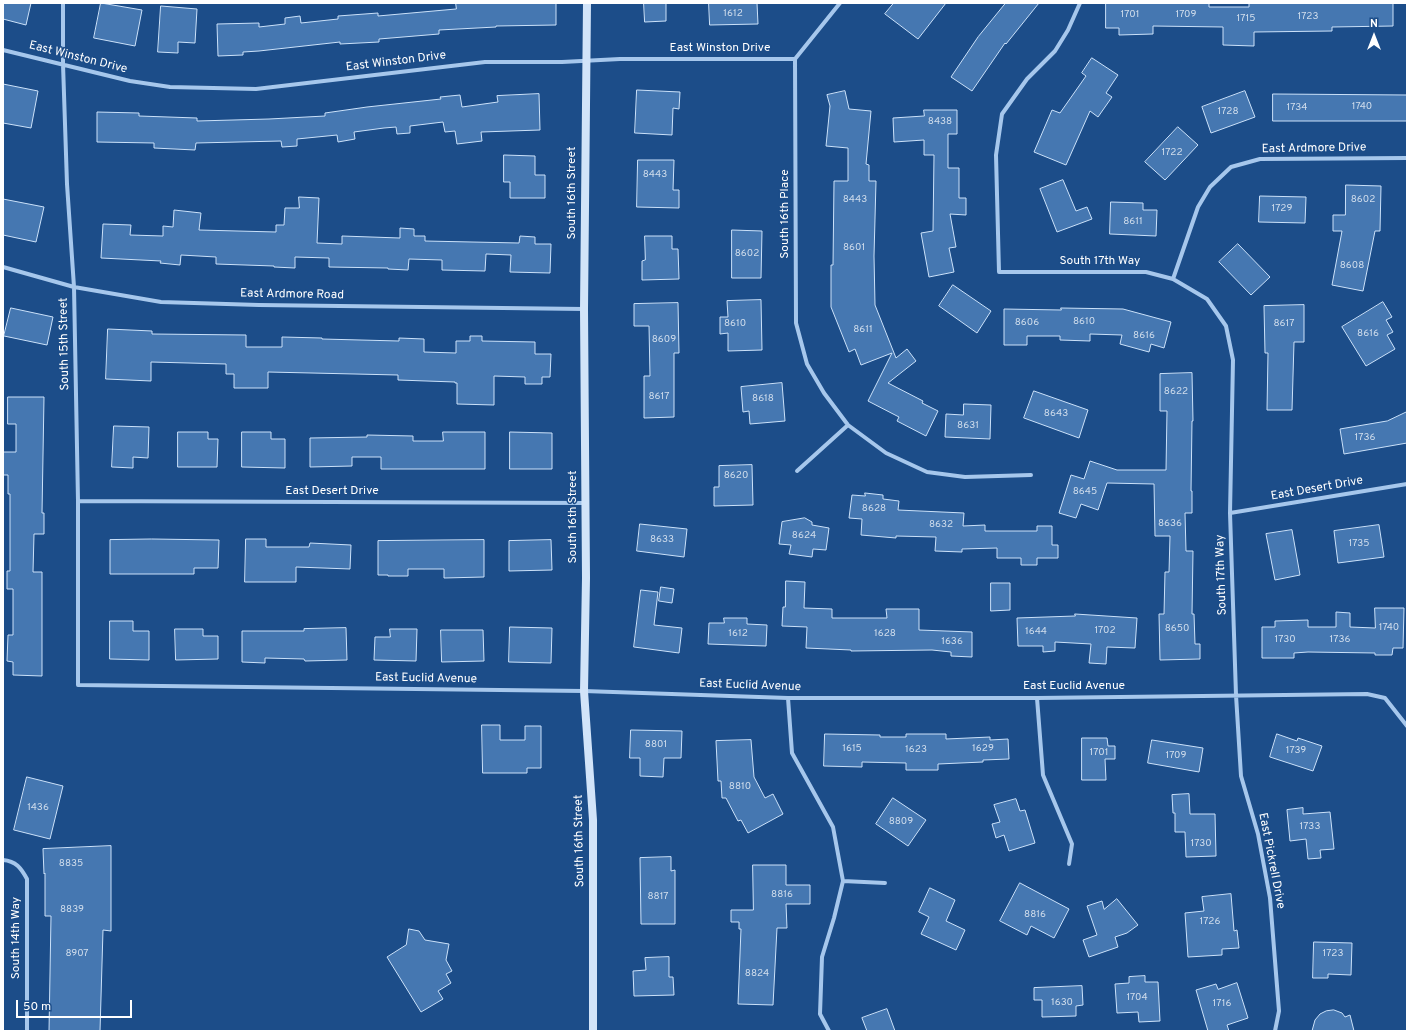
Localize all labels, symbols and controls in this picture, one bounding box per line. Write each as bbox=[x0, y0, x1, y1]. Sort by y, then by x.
house number: 1612 bbox=[723, 8, 743, 20]
house number: 1701 bbox=[1121, 9, 1139, 21]
house number: 1709 bbox=[1176, 9, 1196, 21]
house number: 1723 bbox=[1298, 11, 1318, 23]
house number: 1715 bbox=[1236, 13, 1256, 25]
north arrow bbox=[1354, 16, 1394, 56]
text: N bbox=[1370, 17, 1378, 31]
street label: East Winston Drive bbox=[27, 39, 129, 77]
street label: East Winston Drive bbox=[670, 42, 770, 56]
street label: East Winston Drive bbox=[345, 49, 447, 75]
house number: 1740 bbox=[1352, 101, 1372, 113]
house number: 1734 bbox=[1287, 102, 1307, 114]
house number: 1728 bbox=[1218, 106, 1238, 118]
house number: 8438 bbox=[928, 116, 952, 128]
street label: East Ardmore Drive bbox=[1262, 141, 1366, 157]
street label: South 16th Street bbox=[566, 147, 580, 239]
house number: 1722 bbox=[1162, 147, 1182, 159]
house number: 8443 bbox=[643, 169, 667, 181]
street label: South 16th Place bbox=[779, 169, 793, 259]
house number: 8443 bbox=[843, 194, 867, 206]
house number: 8602 bbox=[1351, 194, 1375, 206]
house number: 1729 bbox=[1272, 203, 1292, 215]
house number: 8611 bbox=[1123, 216, 1143, 228]
house number: 8601 bbox=[843, 242, 865, 254]
house number: 8602 bbox=[735, 248, 759, 260]
street label: South 17th Way bbox=[1060, 255, 1140, 269]
house number: 8608 bbox=[1340, 260, 1364, 272]
street label: East Ardmore Road bbox=[240, 287, 344, 303]
street label: South 15th Street bbox=[57, 297, 73, 391]
house number: 8610 bbox=[1073, 316, 1095, 328]
house number: 8606 bbox=[1015, 317, 1039, 329]
house number: 8610 bbox=[724, 318, 746, 330]
house number: 8617 bbox=[1274, 318, 1294, 330]
house number: 8611 bbox=[853, 324, 873, 336]
house number: 8616 bbox=[1357, 328, 1379, 340]
house number: 8616 bbox=[1133, 330, 1155, 342]
house number: 8609 bbox=[652, 334, 676, 346]
house number: 8622 bbox=[1164, 386, 1188, 398]
house number: 8617 bbox=[649, 391, 669, 403]
house number: 8618 bbox=[752, 393, 774, 405]
house number: 8643 bbox=[1044, 408, 1068, 420]
house number: 8631 bbox=[957, 420, 979, 432]
house number: 1736 bbox=[1355, 432, 1375, 444]
house number: 8620 bbox=[724, 470, 748, 482]
street label: South 16th Street bbox=[567, 471, 581, 563]
street label: East Desert Drive bbox=[1270, 474, 1364, 504]
street label: East Desert Drive bbox=[285, 485, 379, 499]
house number: 8645 bbox=[1073, 486, 1097, 498]
house number: 8628 bbox=[862, 503, 886, 515]
house number: 8636 bbox=[1158, 518, 1182, 530]
house number: 8632 bbox=[929, 519, 953, 531]
house number: 8624 bbox=[792, 530, 816, 542]
house number: 8633 bbox=[650, 534, 674, 546]
street label: South 17th Way bbox=[1213, 534, 1231, 616]
house number: 1735 bbox=[1349, 538, 1369, 550]
house number: 1740 bbox=[1379, 622, 1399, 634]
house number: 8650 bbox=[1165, 623, 1189, 635]
house number: 1702 bbox=[1094, 625, 1116, 637]
house number: 1644 bbox=[1025, 626, 1047, 638]
house number: 1612 bbox=[728, 628, 748, 640]
house number: 1628 bbox=[874, 628, 896, 640]
house number: 1730 bbox=[1274, 634, 1296, 646]
house number: 1736 bbox=[1330, 634, 1350, 646]
house number: 1636 bbox=[941, 636, 963, 648]
street label: East Euclid Avenue bbox=[375, 671, 477, 687]
street label: East Euclid Avenue bbox=[699, 677, 801, 695]
street label: East Euclid Avenue bbox=[1023, 680, 1125, 694]
house number: 8801 bbox=[645, 739, 667, 751]
house number: 1615 bbox=[842, 743, 862, 755]
house number: 1629 bbox=[972, 743, 994, 755]
house number: 1623 bbox=[905, 744, 927, 756]
house number: 1739 bbox=[1286, 745, 1306, 757]
house number: 1701 bbox=[1090, 747, 1108, 759]
house number: 1709 bbox=[1166, 750, 1186, 762]
house number: 8810 bbox=[729, 781, 751, 793]
street label: South 16th Street bbox=[572, 794, 588, 888]
house number: 1436 bbox=[27, 802, 49, 814]
street label: East Pickrell Drive bbox=[1255, 812, 1287, 910]
house number: 8809 bbox=[889, 816, 913, 828]
house number: 1733 bbox=[1300, 821, 1320, 833]
house number: 1730 bbox=[1190, 838, 1212, 850]
house number: 8835 bbox=[59, 858, 83, 870]
house number: 8816 bbox=[771, 889, 793, 901]
house number: 8817 bbox=[647, 891, 669, 903]
street label: South 14th Way bbox=[10, 897, 24, 979]
house number: 8839 bbox=[60, 904, 84, 916]
house number: 8816 bbox=[1024, 909, 1046, 921]
house number: 1726 bbox=[1200, 916, 1220, 928]
house number: 8907 bbox=[65, 948, 89, 960]
house number: 1723 bbox=[1323, 948, 1343, 960]
house number: 8824 bbox=[745, 968, 769, 980]
scale bar bbox=[18, 992, 134, 1018]
house number: 1704 bbox=[1126, 992, 1148, 1004]
house number: 1630 bbox=[1051, 997, 1073, 1009]
house number: 1716 bbox=[1213, 998, 1231, 1010]
text: 50 m bbox=[23, 999, 51, 1015]

